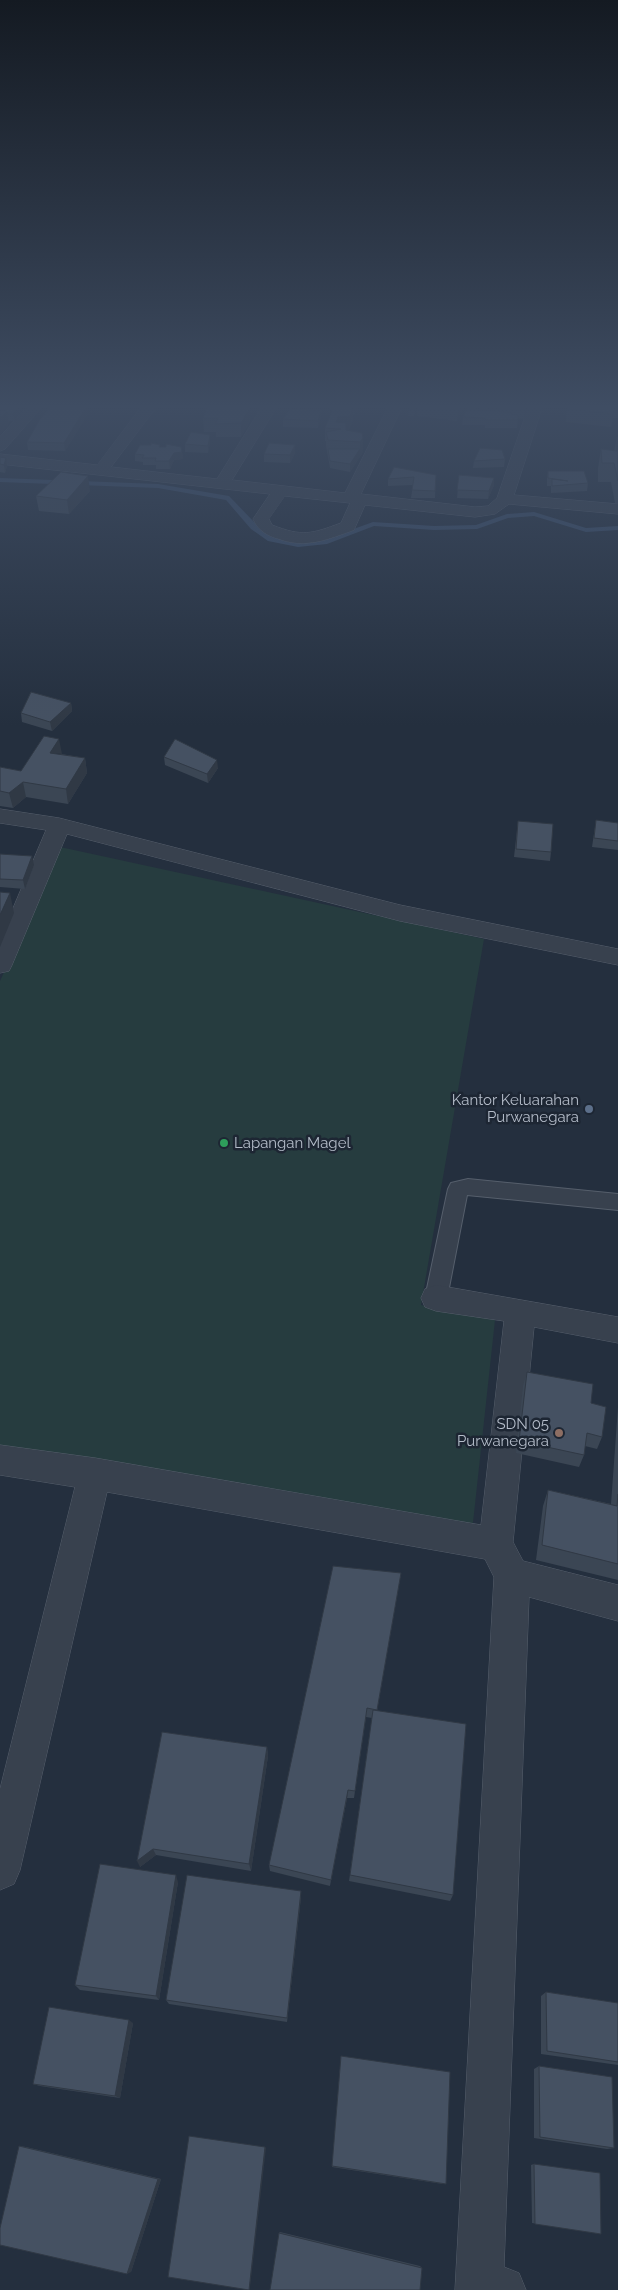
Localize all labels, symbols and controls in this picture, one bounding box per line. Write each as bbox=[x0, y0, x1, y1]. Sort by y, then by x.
place label: Kantor Keluarahan Purwanegara bbox=[452, 1091, 579, 1126]
marker: Kantor Keluarahan Purwanegara bbox=[583, 1103, 595, 1115]
place label: Lapangan Magel bbox=[234, 1134, 351, 1152]
marker: Lapangan Magel bbox=[218, 1137, 230, 1149]
place label: SDN 05 Purwanegara bbox=[457, 1415, 549, 1450]
marker: SDN 05 Purwanegara bbox=[553, 1427, 565, 1439]

